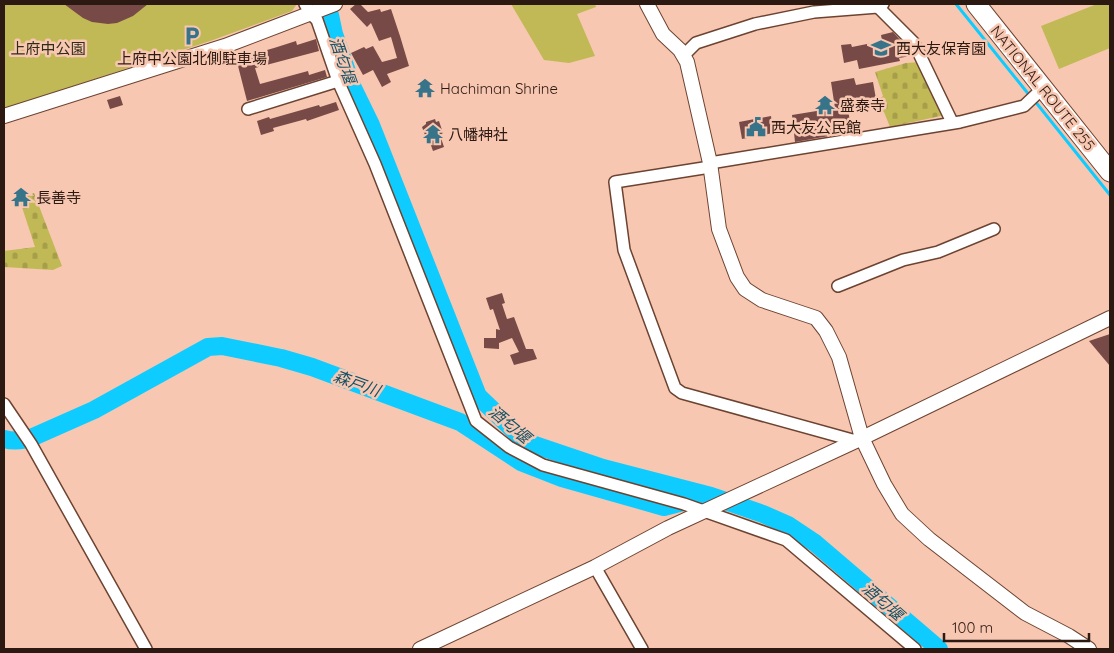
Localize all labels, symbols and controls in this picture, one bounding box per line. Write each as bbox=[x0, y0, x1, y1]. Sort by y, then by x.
street label: NATIONAL ROUTE 255 bbox=[987, 22, 1099, 154]
parking icon: 上府中公園北側駐車場 bbox=[181, 25, 203, 47]
water label: 酒匂堰 bbox=[326, 34, 361, 89]
school or university icon: 西大友保育園 bbox=[870, 37, 892, 59]
park label: 上府中公園 bbox=[10, 39, 86, 58]
place label: 西大友保育園 bbox=[896, 39, 986, 58]
place label: 上府中公園北側駐車場 bbox=[117, 49, 267, 68]
temple icon: Hachiman Shrine bbox=[414, 77, 436, 99]
place label: Hachiman Shrine bbox=[440, 79, 558, 98]
temple icon: 盛泰寺 bbox=[814, 94, 836, 116]
place label: 盛泰寺 bbox=[840, 96, 885, 115]
public building icon: 西大友公民館 bbox=[745, 116, 767, 138]
place label: 西大友公民館 bbox=[771, 118, 861, 137]
temple icon: 八幡神社 bbox=[422, 123, 444, 145]
place label: 八幡神社 bbox=[448, 125, 508, 144]
temple icon: 長善寺 bbox=[10, 186, 32, 208]
place label: 長善寺 bbox=[36, 188, 81, 207]
water label: 森戸川 bbox=[331, 365, 385, 401]
water label: 酒匂堰 bbox=[485, 401, 537, 449]
water label: 酒匂堰 bbox=[858, 578, 910, 626]
scale bar bbox=[944, 610, 1089, 642]
text: 100 m bbox=[952, 618, 993, 637]

